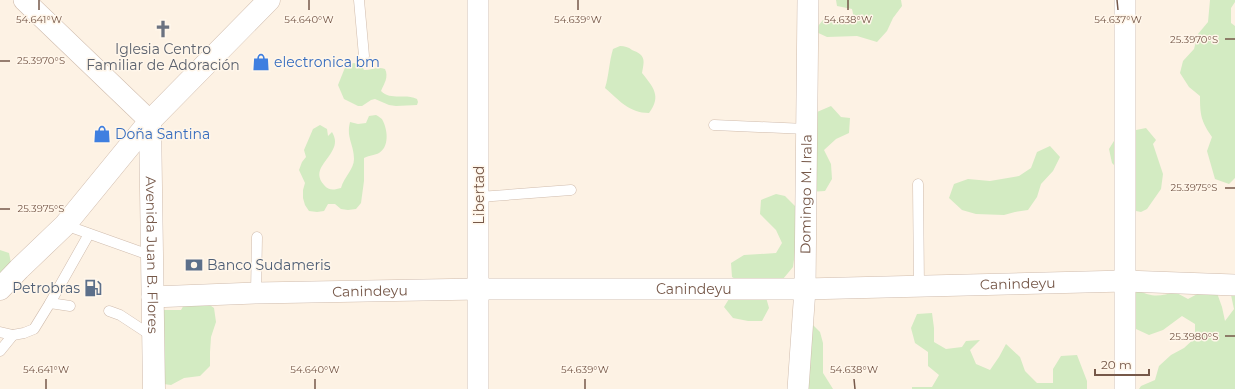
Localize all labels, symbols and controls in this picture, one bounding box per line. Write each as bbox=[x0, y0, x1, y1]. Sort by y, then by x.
text: 54.641°W bbox=[16, 13, 62, 26]
text: 54.640°W bbox=[284, 13, 334, 26]
text: 54.639°W bbox=[554, 13, 602, 26]
text: 54.638°W bbox=[824, 13, 872, 26]
text: 54.637°W bbox=[1094, 13, 1142, 26]
church icon: Iglesia Centro Familiar de Adoración bbox=[153, 19, 173, 39]
text: 25.3970°S bbox=[1170, 33, 1218, 46]
place label: Iglesia Centro Familiar de Adoración bbox=[86, 40, 240, 74]
shop icon: electronica bm bbox=[251, 52, 271, 72]
place label: electronica bm bbox=[274, 53, 380, 71]
text: 25.3970°S bbox=[17, 54, 65, 67]
shop icon: Doña Santina bbox=[92, 124, 112, 144]
place label: Doña Santina bbox=[115, 125, 210, 143]
street label: Domingo M. Irala bbox=[796, 134, 816, 254]
street label: Libertad bbox=[470, 166, 488, 224]
street label: Avenida Juan B. Flores bbox=[142, 176, 162, 334]
text: 25.3975°S bbox=[1171, 181, 1217, 194]
text: 25.3975°S bbox=[18, 202, 64, 215]
bank icon: Banco Sudameris bbox=[184, 255, 204, 275]
place label: Banco Sudameris bbox=[207, 256, 331, 274]
street label: Canindeyu bbox=[980, 274, 1056, 294]
fuel station icon: Petrobras bbox=[83, 278, 103, 298]
place label: Petrobras bbox=[12, 279, 80, 297]
street label: Canindeyu bbox=[656, 280, 732, 298]
street label: Canindeyu bbox=[332, 281, 408, 301]
text: 25.3980°S bbox=[1170, 330, 1218, 343]
scale bar bbox=[1095, 351, 1149, 377]
text: 20 m bbox=[1101, 357, 1132, 372]
text: 54.641°W bbox=[23, 363, 69, 376]
text: 54.640°W bbox=[290, 363, 340, 376]
text: 54.639°W bbox=[561, 363, 609, 376]
text: 54.638°W bbox=[830, 363, 878, 376]

